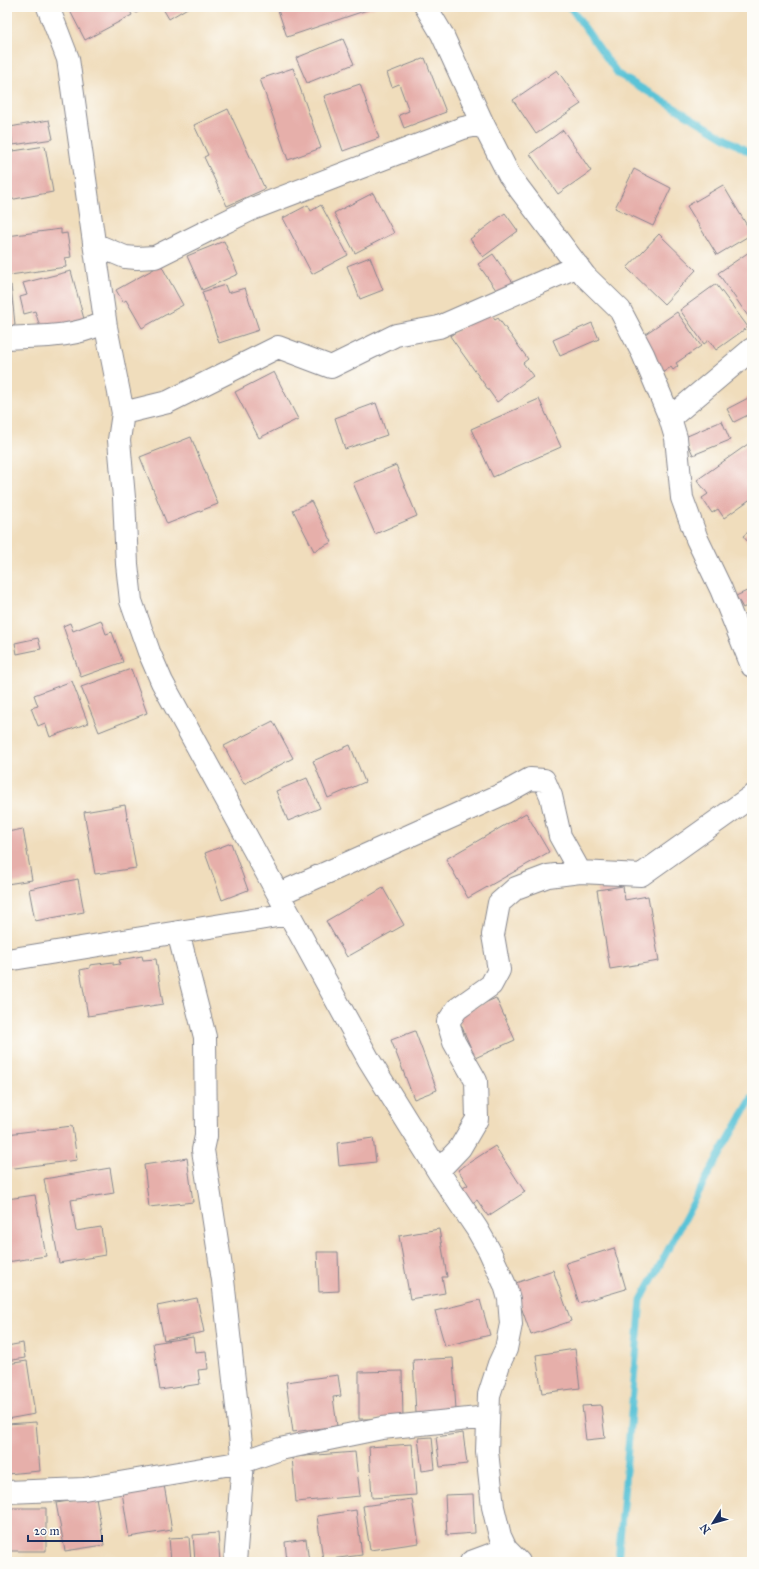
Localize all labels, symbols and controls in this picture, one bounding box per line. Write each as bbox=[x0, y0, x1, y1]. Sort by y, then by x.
north arrow bbox=[693, 1503, 733, 1543]
scale bar bbox=[28, 1517, 102, 1543]
text: N bbox=[697, 1521, 713, 1536]
text: 20 m bbox=[34, 1524, 60, 1538]

